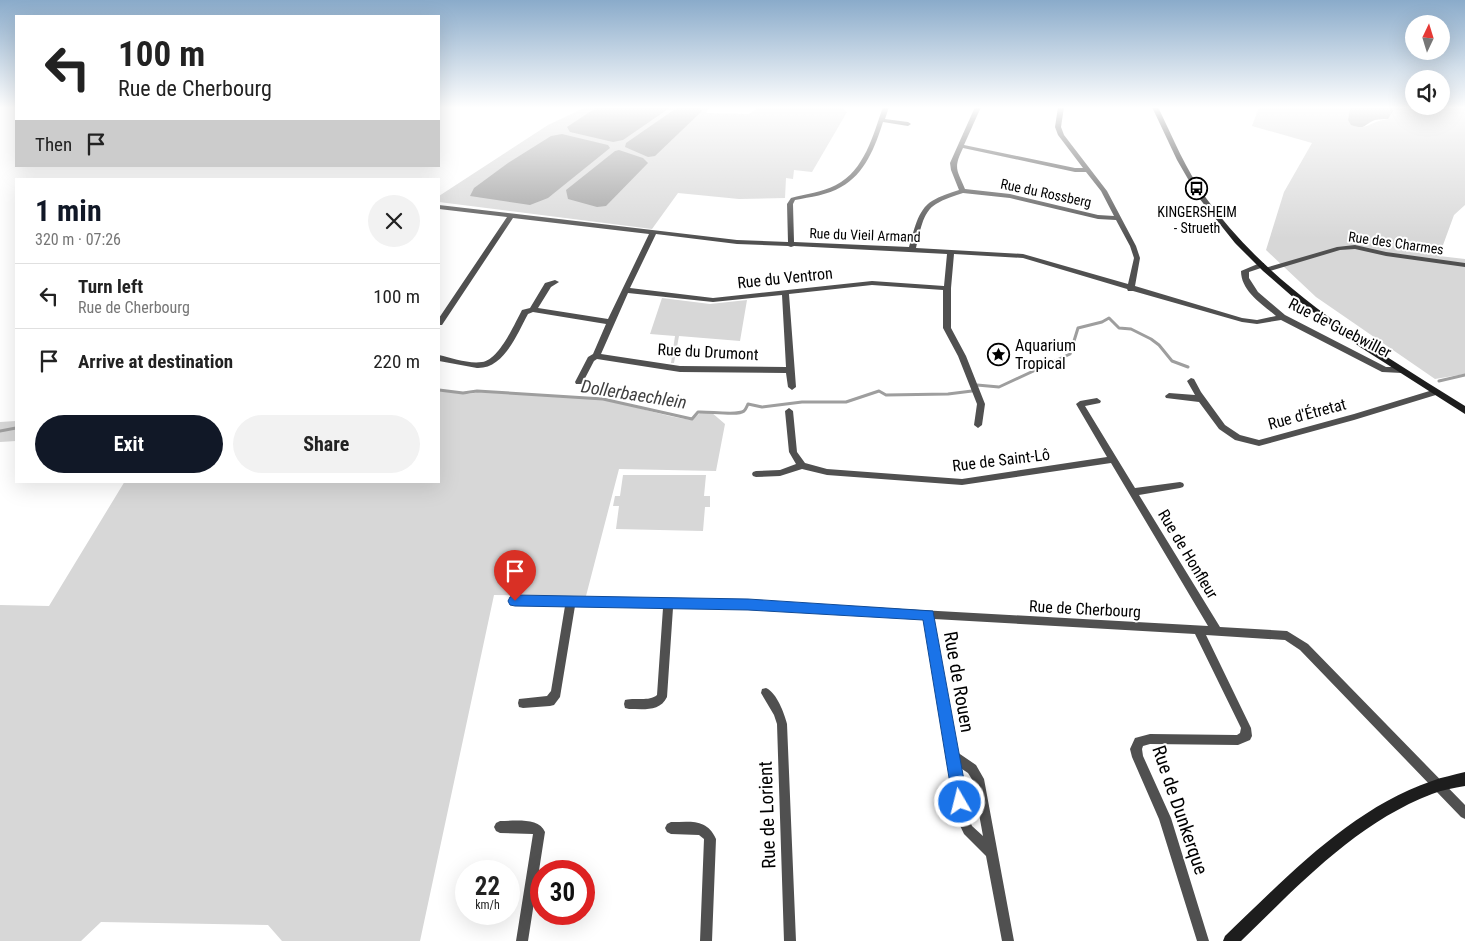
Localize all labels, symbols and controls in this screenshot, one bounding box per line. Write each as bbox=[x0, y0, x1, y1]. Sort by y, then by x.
north arrow bbox=[1405, 15, 1450, 60]
map controls bbox=[1405, 15, 1450, 115]
text: 100 m bbox=[118, 34, 205, 75]
icon: left bbox=[35, 35, 100, 100]
button: sound bbox=[1405, 70, 1450, 115]
text: Rue de Cherbourg bbox=[118, 76, 272, 101]
icon: arrive bbox=[82, 130, 110, 158]
text: Then bbox=[35, 133, 72, 156]
street label: Rue du Rossberg bbox=[999, 176, 1093, 210]
bus stop icon: KINGERSHEIM - Strueth bbox=[1185, 177, 1209, 201]
text: 1 min bbox=[35, 193, 102, 228]
button: close bbox=[368, 195, 420, 247]
place label: KINGERSHEIM - Strueth bbox=[1157, 204, 1237, 236]
street label: Rue du Vieil Armand bbox=[809, 225, 921, 245]
street label: Rue des Charmes bbox=[1347, 228, 1445, 258]
text: 320 m · 07:26 bbox=[35, 230, 121, 249]
street label: Rue du Ventron bbox=[736, 264, 834, 292]
text: Turn left bbox=[78, 275, 143, 298]
icon: left bbox=[35, 282, 63, 310]
text: 100 m bbox=[373, 285, 420, 308]
street label: Rue de Guebwiller bbox=[1285, 294, 1395, 362]
text: Rue de Cherbourg bbox=[78, 298, 190, 317]
place label: Aquarium Tropical bbox=[1015, 336, 1076, 373]
street label: Rue du Drumont bbox=[657, 340, 759, 364]
place icon: Aquarium Tropical bbox=[987, 342, 1011, 366]
icon: arrive bbox=[35, 347, 63, 375]
text: Arrive at destination bbox=[78, 350, 233, 373]
text: 220 m bbox=[373, 350, 420, 373]
water label: Dollerbaechlein bbox=[580, 375, 688, 413]
street label: Rue d'Étretat bbox=[1266, 394, 1348, 434]
button: Exit bbox=[35, 415, 223, 473]
button: Share bbox=[233, 415, 420, 473]
street label: Rue de Saint-Lô bbox=[951, 445, 1051, 475]
street label: Rue de Honfleur bbox=[1154, 506, 1222, 602]
pin bbox=[494, 550, 536, 601]
icon: arrive bbox=[501, 557, 529, 585]
street label: Rue de Cherbourg bbox=[1029, 597, 1141, 621]
street label: Rue de Rouen bbox=[939, 630, 979, 734]
street label: Rue de Dunkerque bbox=[1147, 742, 1213, 878]
street label: Rue de Lorient bbox=[754, 761, 780, 869]
position arrow bbox=[933, 775, 985, 827]
speed limit sign: 30 bbox=[530, 860, 595, 925]
text: 22 bbox=[475, 872, 500, 901]
text: km/h bbox=[475, 898, 500, 912]

